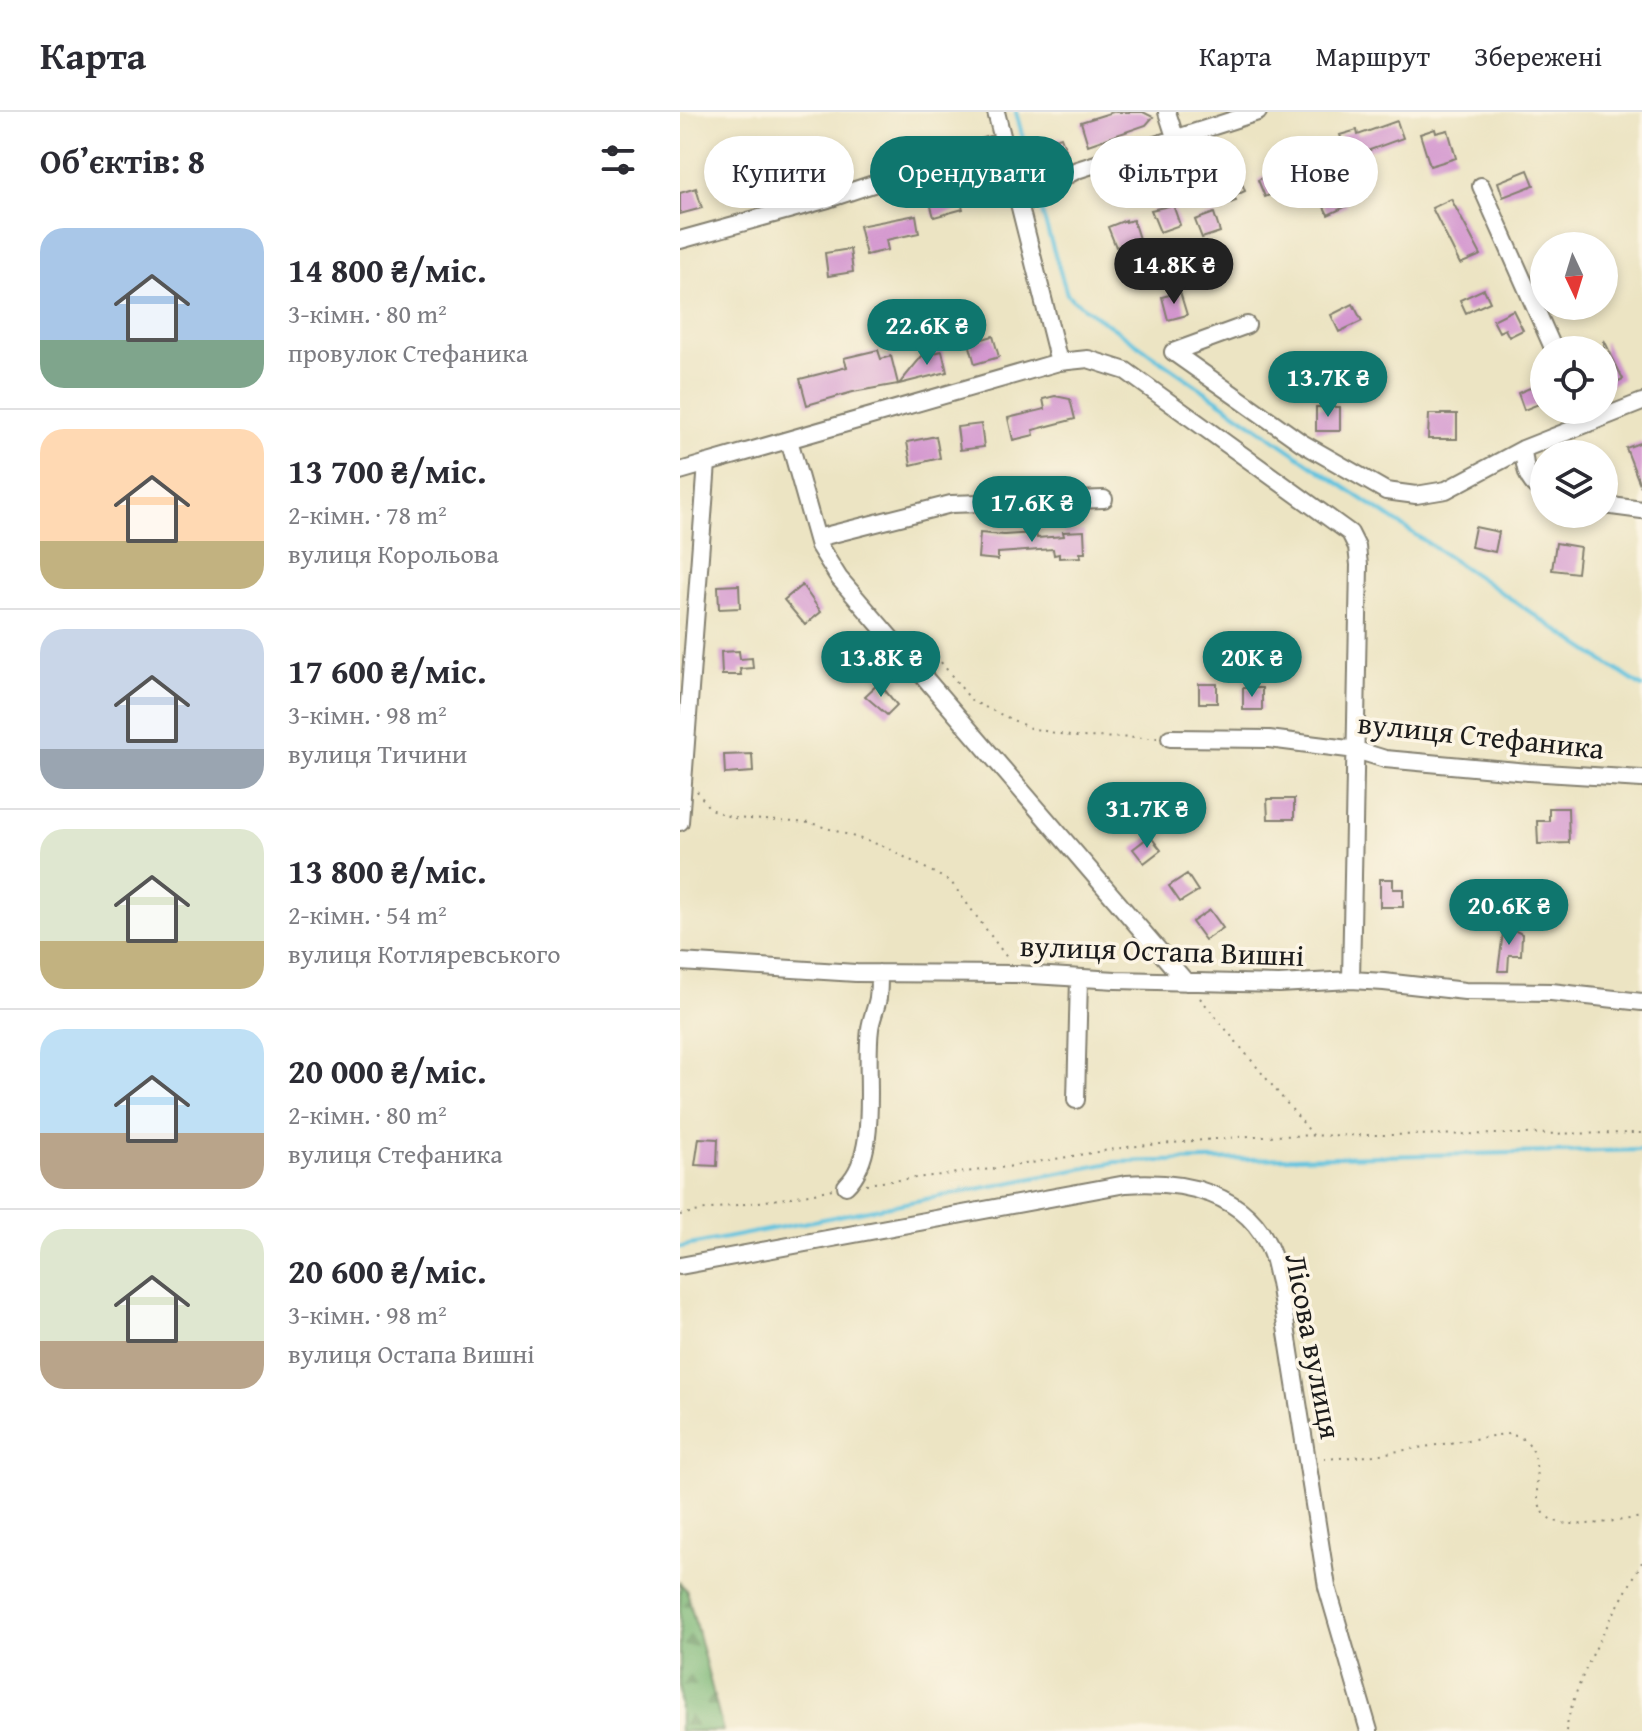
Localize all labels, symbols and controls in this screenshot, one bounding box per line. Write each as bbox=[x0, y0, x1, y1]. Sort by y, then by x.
text: Карта bbox=[40, 27, 146, 83]
text: Карта bbox=[1199, 35, 1272, 76]
text: Маршрут bbox=[1316, 35, 1430, 76]
text: Збережені bbox=[1474, 35, 1602, 76]
text: Об’єктів: 8 bbox=[40, 136, 205, 185]
chip: Купити bbox=[704, 136, 854, 208]
chip: Орендувати bbox=[870, 136, 1074, 208]
chip: Фільтри bbox=[1090, 136, 1246, 208]
chip: Нове bbox=[1262, 136, 1378, 208]
icon: filters bbox=[596, 138, 640, 182]
north arrow bbox=[1530, 232, 1618, 320]
map controls bbox=[1530, 232, 1618, 528]
pin: 14.8K ₴ bbox=[1100, 238, 1248, 306]
text: 14.8K ₴ bbox=[1132, 244, 1216, 283]
text: 14 800 ₴/міс. bbox=[288, 245, 486, 294]
icon: home bbox=[104, 260, 200, 356]
text: 3-кімн. · 80 m² bbox=[288, 294, 447, 333]
pin: 22.6K ₴ bbox=[853, 299, 1001, 367]
text: 22.6K ₴ bbox=[885, 305, 969, 344]
text: провулок Стефаника bbox=[288, 333, 528, 372]
button: locate bbox=[1530, 336, 1618, 424]
pin: 13.7K ₴ bbox=[1254, 351, 1402, 419]
text: 13.7K ₴ bbox=[1286, 357, 1370, 396]
button: layers bbox=[1530, 440, 1618, 528]
text: 13 700 ₴/міс. bbox=[288, 446, 486, 495]
icon: home bbox=[104, 461, 200, 557]
pin: 17.6K ₴ bbox=[958, 476, 1106, 544]
text: 17.6K ₴ bbox=[990, 482, 1074, 521]
text: 2-кімн. · 78 m² bbox=[288, 495, 447, 534]
text: вулиця Корольова bbox=[288, 534, 499, 573]
pin: 13.8K ₴ bbox=[807, 631, 955, 699]
pin: 20K ₴ bbox=[1196, 631, 1308, 699]
text: 13.8K ₴ bbox=[839, 637, 923, 676]
text: 20K ₴ bbox=[1221, 637, 1283, 676]
text: 17 600 ₴/міс. bbox=[288, 646, 486, 695]
icon: home bbox=[104, 661, 200, 757]
text: 3-кімн. · 98 m² bbox=[288, 695, 447, 734]
street label: вулиця Стефаника bbox=[1356, 700, 1607, 770]
text: вулиця Тичини bbox=[288, 734, 467, 773]
pin: 31.7K ₴ bbox=[1073, 782, 1221, 850]
text: 31.7K ₴ bbox=[1105, 788, 1189, 827]
text: 13 800 ₴/міс. bbox=[288, 846, 486, 895]
icon: home bbox=[104, 861, 200, 957]
pin: 20.6K ₴ bbox=[1435, 879, 1583, 947]
text: 20.6K ₴ bbox=[1467, 885, 1551, 924]
text: 2-кімн. · 54 m² bbox=[288, 895, 447, 934]
street label: вулиця Остапа Вишні bbox=[1019, 923, 1305, 977]
text: вулиця Котляревського bbox=[288, 934, 561, 973]
text: 20 000 ₴/міс. bbox=[288, 1046, 486, 1095]
icon: home bbox=[104, 1061, 200, 1157]
text: 2-кімн. · 80 m² bbox=[288, 1095, 447, 1134]
text: вулиця Стефаника bbox=[288, 1134, 503, 1173]
text: 20 600 ₴/міс. bbox=[288, 1246, 486, 1295]
street label: Лісова вулиця bbox=[1274, 1249, 1354, 1443]
icon: home bbox=[104, 1261, 200, 1357]
text: 3-кімн. · 98 m² bbox=[288, 1295, 447, 1334]
text: вулиця Остапа Вишні bbox=[288, 1334, 535, 1373]

